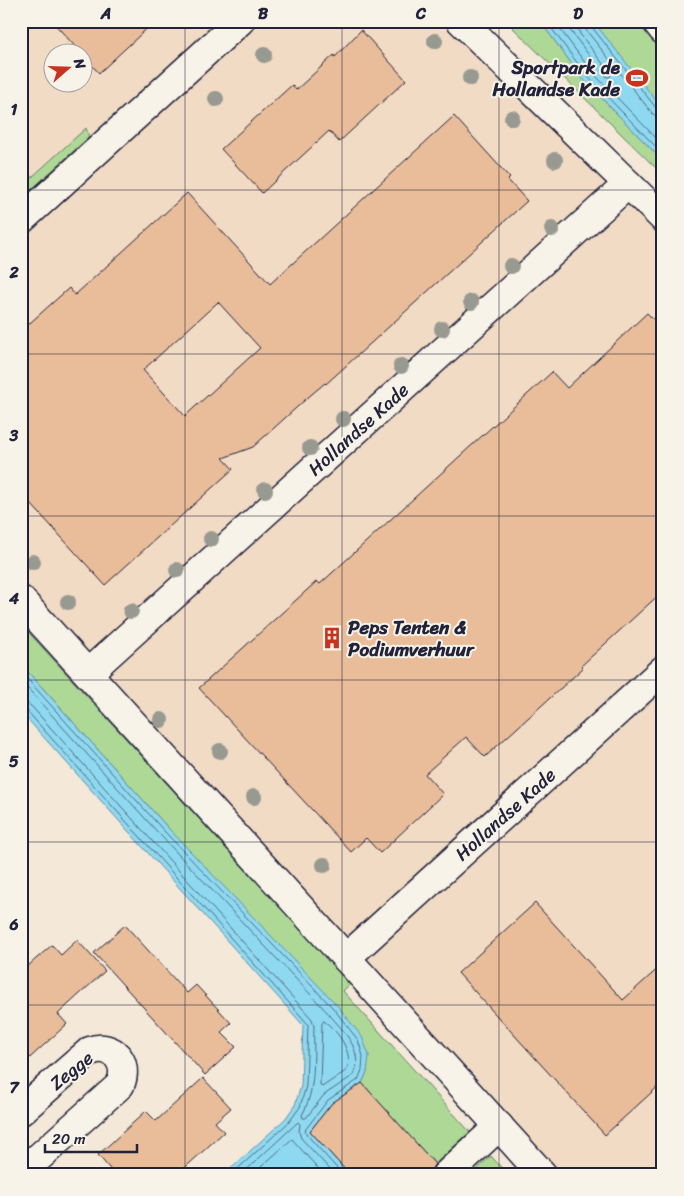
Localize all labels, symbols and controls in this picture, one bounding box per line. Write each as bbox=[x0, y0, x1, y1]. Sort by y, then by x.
text: A bbox=[100, 0, 111, 28]
text: B bbox=[258, 0, 269, 28]
text: C bbox=[415, 0, 427, 28]
text: D bbox=[573, 0, 583, 28]
north arrow bbox=[42, 42, 92, 92]
place label: Sportpark de Hollandse Kade bbox=[491, 51, 621, 106]
text: N bbox=[66, 54, 93, 73]
sports icon: Sportpark de Hollandse Kade bbox=[624, 65, 650, 91]
text: 1 bbox=[11, 95, 18, 124]
text: 2 bbox=[8, 258, 19, 287]
street label: Hollandse Kade bbox=[300, 374, 417, 484]
text: 3 bbox=[9, 421, 19, 450]
text: 4 bbox=[8, 584, 19, 613]
place label: Peps Tenten & Podiumverhuur bbox=[348, 611, 475, 666]
building icon: Peps Tenten & Podiumverhuur bbox=[319, 625, 345, 651]
text: 5 bbox=[9, 747, 19, 776]
street label: Hollandse Kade bbox=[447, 759, 564, 869]
text: 6 bbox=[8, 910, 19, 939]
street label: Zegge bbox=[42, 1042, 101, 1099]
text: 7 bbox=[9, 1073, 20, 1102]
scale bar bbox=[45, 1121, 138, 1153]
text: 20 m bbox=[52, 1126, 86, 1152]

